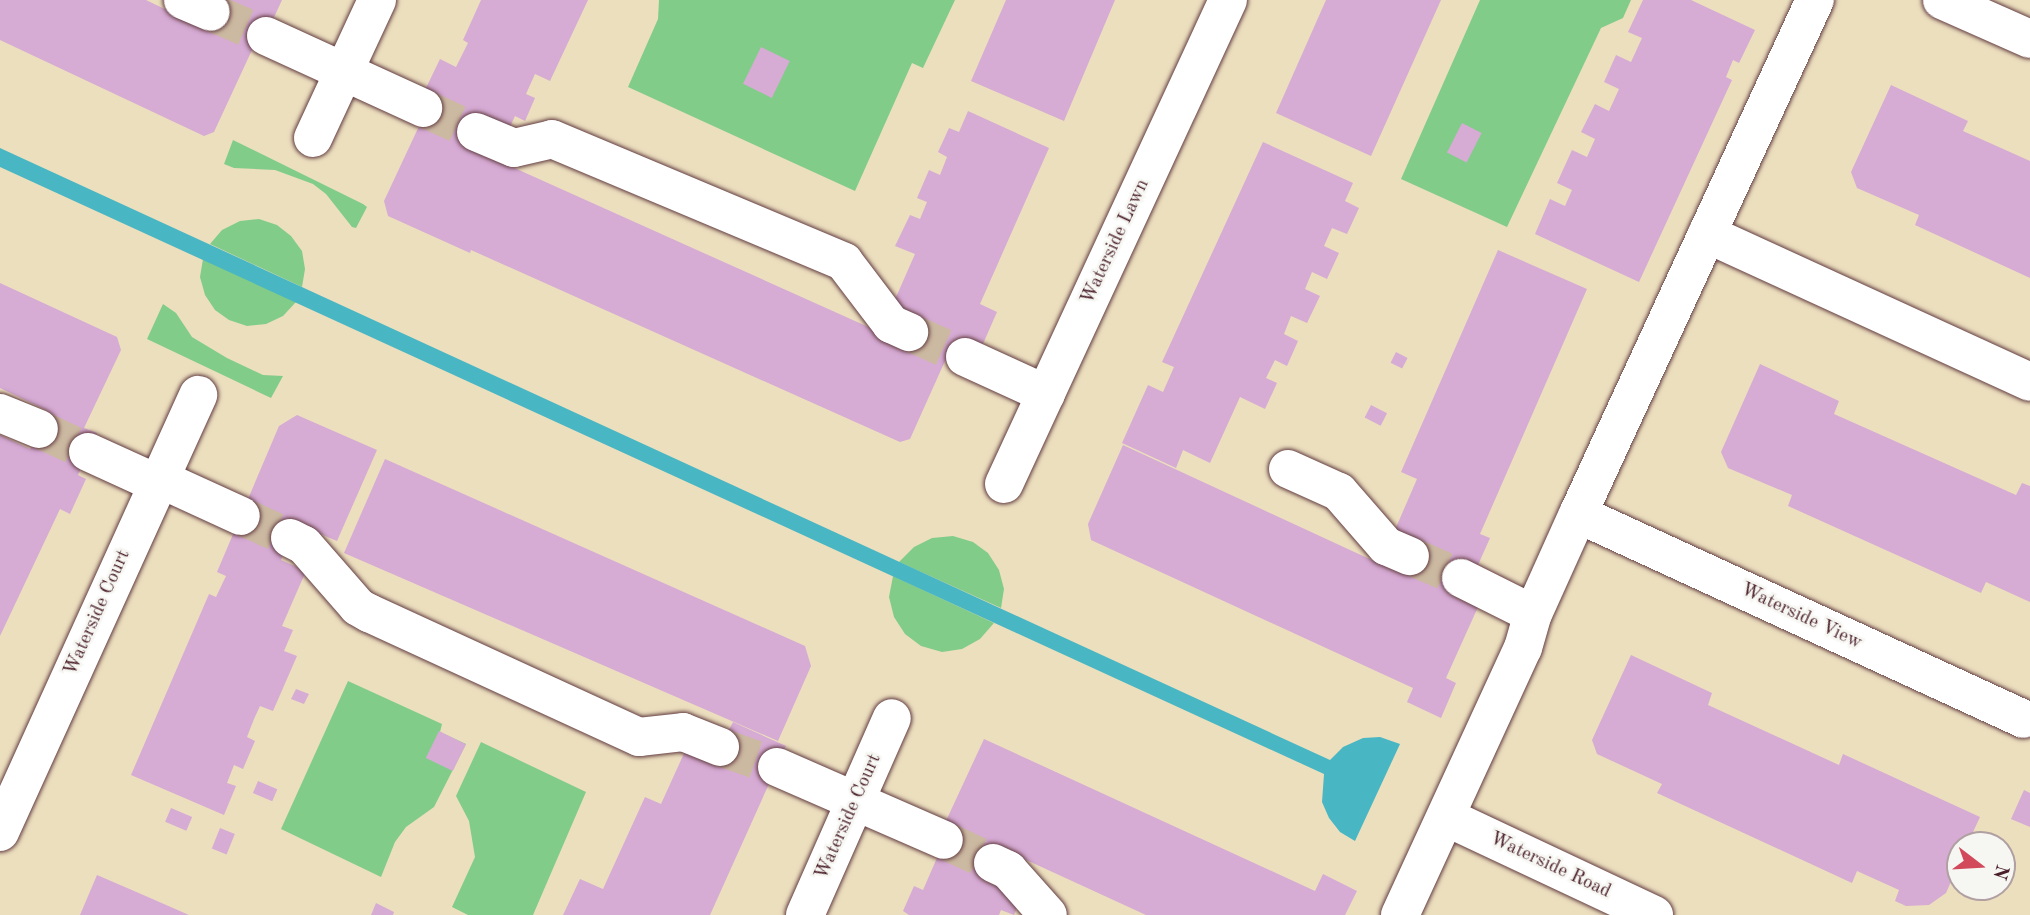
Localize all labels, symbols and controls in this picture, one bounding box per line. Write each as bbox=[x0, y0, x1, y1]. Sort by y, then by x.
street label: Waterside Lawn bbox=[1077, 176, 1155, 308]
street label: Waterside Court bbox=[60, 547, 136, 679]
street label: Waterside View bbox=[1737, 579, 1865, 655]
street label: Waterside Court bbox=[811, 751, 887, 883]
street label: Waterside Road bbox=[1486, 828, 1614, 904]
north arrow bbox=[1946, 831, 2016, 901]
text: N bbox=[1988, 862, 2011, 881]

